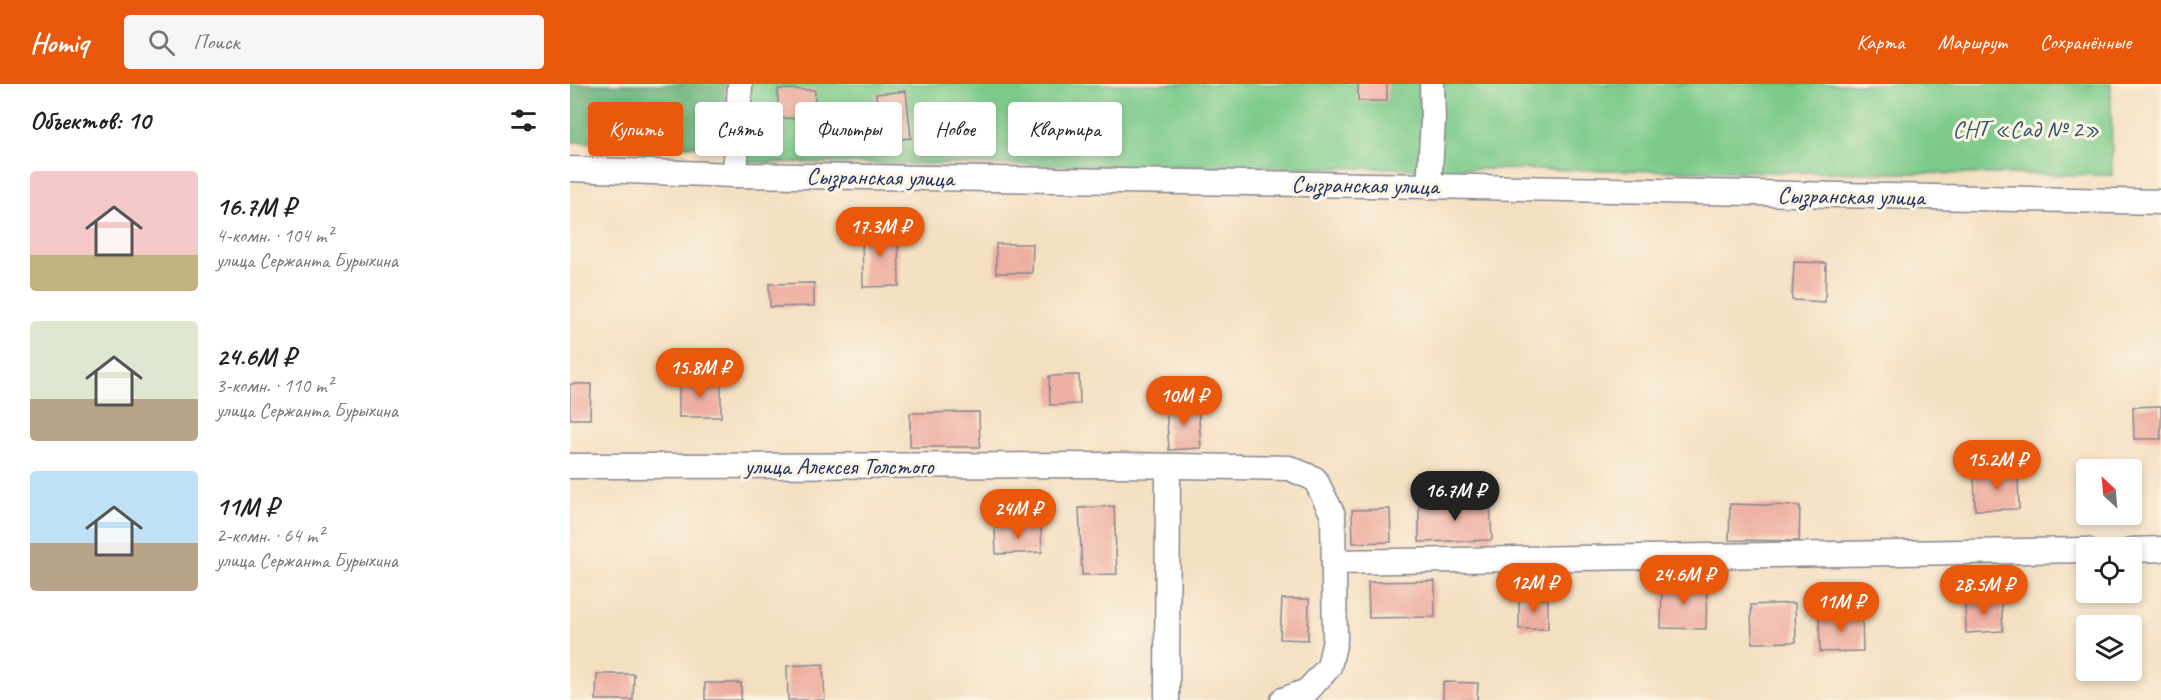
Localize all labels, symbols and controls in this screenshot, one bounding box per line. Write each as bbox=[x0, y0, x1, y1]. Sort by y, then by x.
search box bbox=[124, 15, 544, 69]
text: Homiq bbox=[30, 25, 88, 60]
icon: search bbox=[145, 26, 178, 59]
text: Поиск bbox=[193, 28, 240, 56]
text: Карта bbox=[1856, 29, 1905, 55]
text: Маршрут bbox=[1938, 29, 2007, 55]
text: Сохранённые bbox=[2040, 29, 2131, 55]
chip: Купить bbox=[588, 102, 683, 156]
chip: Снять bbox=[695, 102, 783, 156]
chip: Фильтры bbox=[795, 102, 902, 156]
chip: Новое bbox=[914, 102, 996, 156]
chip: Квартира bbox=[1008, 102, 1122, 156]
text: Объектов: 10 bbox=[30, 104, 150, 137]
icon: filters bbox=[507, 104, 540, 137]
park label: СНТ «Сад № 2» bbox=[1952, 114, 2100, 144]
street label: Сызранская улица bbox=[806, 161, 956, 194]
street label: Сызранская улица bbox=[1291, 169, 1441, 202]
street label: Сызранская улица bbox=[1777, 180, 1927, 213]
text: 16.7M ₽ bbox=[216, 190, 295, 223]
icon: home bbox=[78, 195, 150, 267]
pin: 17.3M ₽ bbox=[825, 207, 935, 258]
text: 17.3M ₽ bbox=[850, 214, 910, 239]
text: 4-комн. · 104 m² bbox=[216, 223, 333, 248]
text: улица Сержанта Бурыхина bbox=[216, 248, 398, 273]
text: 24.6M ₽ bbox=[216, 340, 295, 373]
icon: home bbox=[78, 345, 150, 417]
pin: 15.8M ₽ bbox=[645, 348, 755, 399]
text: 15.8M ₽ bbox=[670, 355, 730, 380]
text: 3-комн. · 110 m² bbox=[216, 373, 333, 398]
pin: 10M ₽ bbox=[1142, 376, 1226, 427]
text: 10M ₽ bbox=[1160, 383, 1208, 408]
text: улица Сержанта Бурыхина bbox=[216, 398, 398, 423]
pin: 15.2M ₽ bbox=[1942, 440, 2052, 491]
text: 15.2M ₽ bbox=[1967, 447, 2027, 472]
street label: улица Алексея Толстого bbox=[742, 451, 935, 481]
north arrow bbox=[2076, 459, 2142, 525]
map controls bbox=[2076, 459, 2142, 681]
pin: 16.7M ₽ bbox=[1400, 471, 1510, 522]
text: 16.7M ₽ bbox=[1424, 478, 1486, 503]
pin: 24M ₽ bbox=[976, 489, 1060, 540]
text: 11M ₽ bbox=[216, 490, 278, 523]
icon: home bbox=[78, 495, 150, 567]
text: 24M ₽ bbox=[994, 496, 1042, 521]
text: 2-комн. · 64 m² bbox=[216, 523, 324, 548]
button: locate bbox=[2076, 537, 2142, 603]
text: улица Сержанта Бурыхина bbox=[216, 548, 398, 573]
pin: 24.6M ₽ bbox=[1629, 555, 1739, 606]
text: 24.6M ₽ bbox=[1653, 562, 1715, 587]
pin: 12M ₽ bbox=[1492, 563, 1576, 614]
pin: 28.5M ₽ bbox=[1929, 565, 2039, 616]
text: 12M ₽ bbox=[1510, 570, 1558, 595]
text: 28.5M ₽ bbox=[1954, 572, 2014, 597]
pin: 11M ₽ bbox=[1799, 582, 1883, 633]
text: 11M ₽ bbox=[1817, 589, 1865, 614]
button: layers bbox=[2076, 615, 2142, 681]

